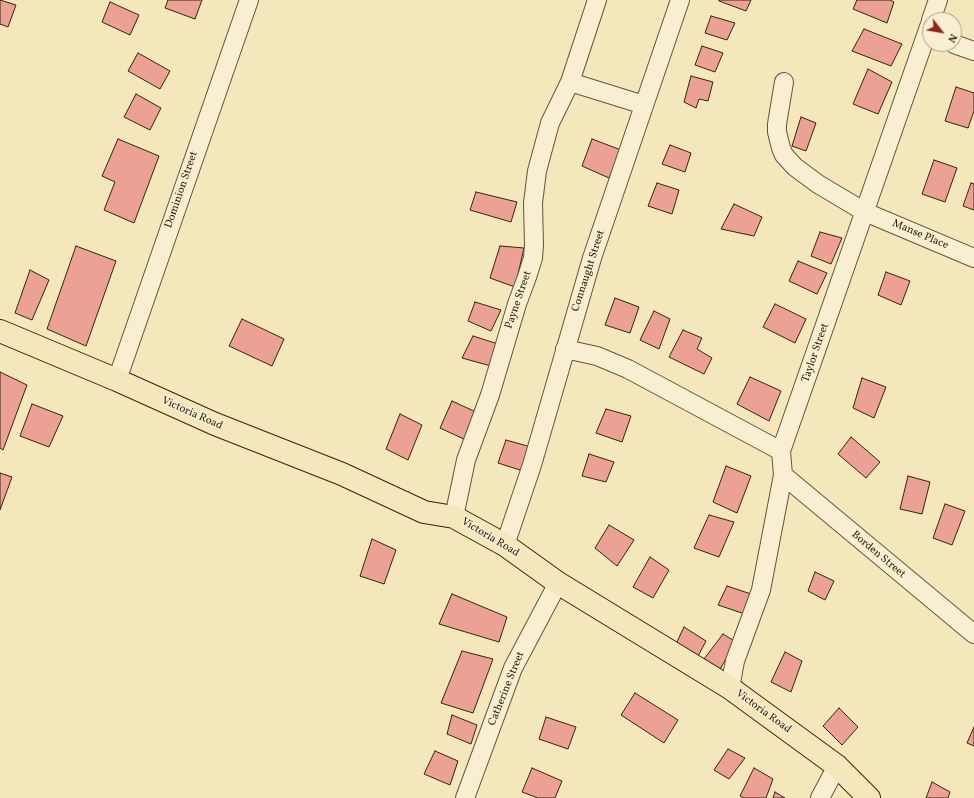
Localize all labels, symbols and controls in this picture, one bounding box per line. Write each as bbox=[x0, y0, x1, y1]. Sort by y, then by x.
north arrow bbox=[922, 12, 962, 52]
text: N bbox=[943, 31, 960, 45]
street label: Dominion Street bbox=[163, 150, 201, 230]
street label: Manse Place bbox=[890, 217, 950, 253]
street label: Connaught Street bbox=[570, 229, 608, 313]
street label: Payne Street bbox=[503, 269, 535, 331]
street label: Taylor Street bbox=[800, 322, 832, 384]
street label: Victoria Road bbox=[160, 395, 224, 433]
street label: Victoria Road bbox=[459, 516, 521, 560]
street label: Borden Street bbox=[848, 529, 908, 581]
street label: Catherine Street bbox=[486, 650, 528, 728]
street label: Victoria Road bbox=[733, 687, 793, 737]

